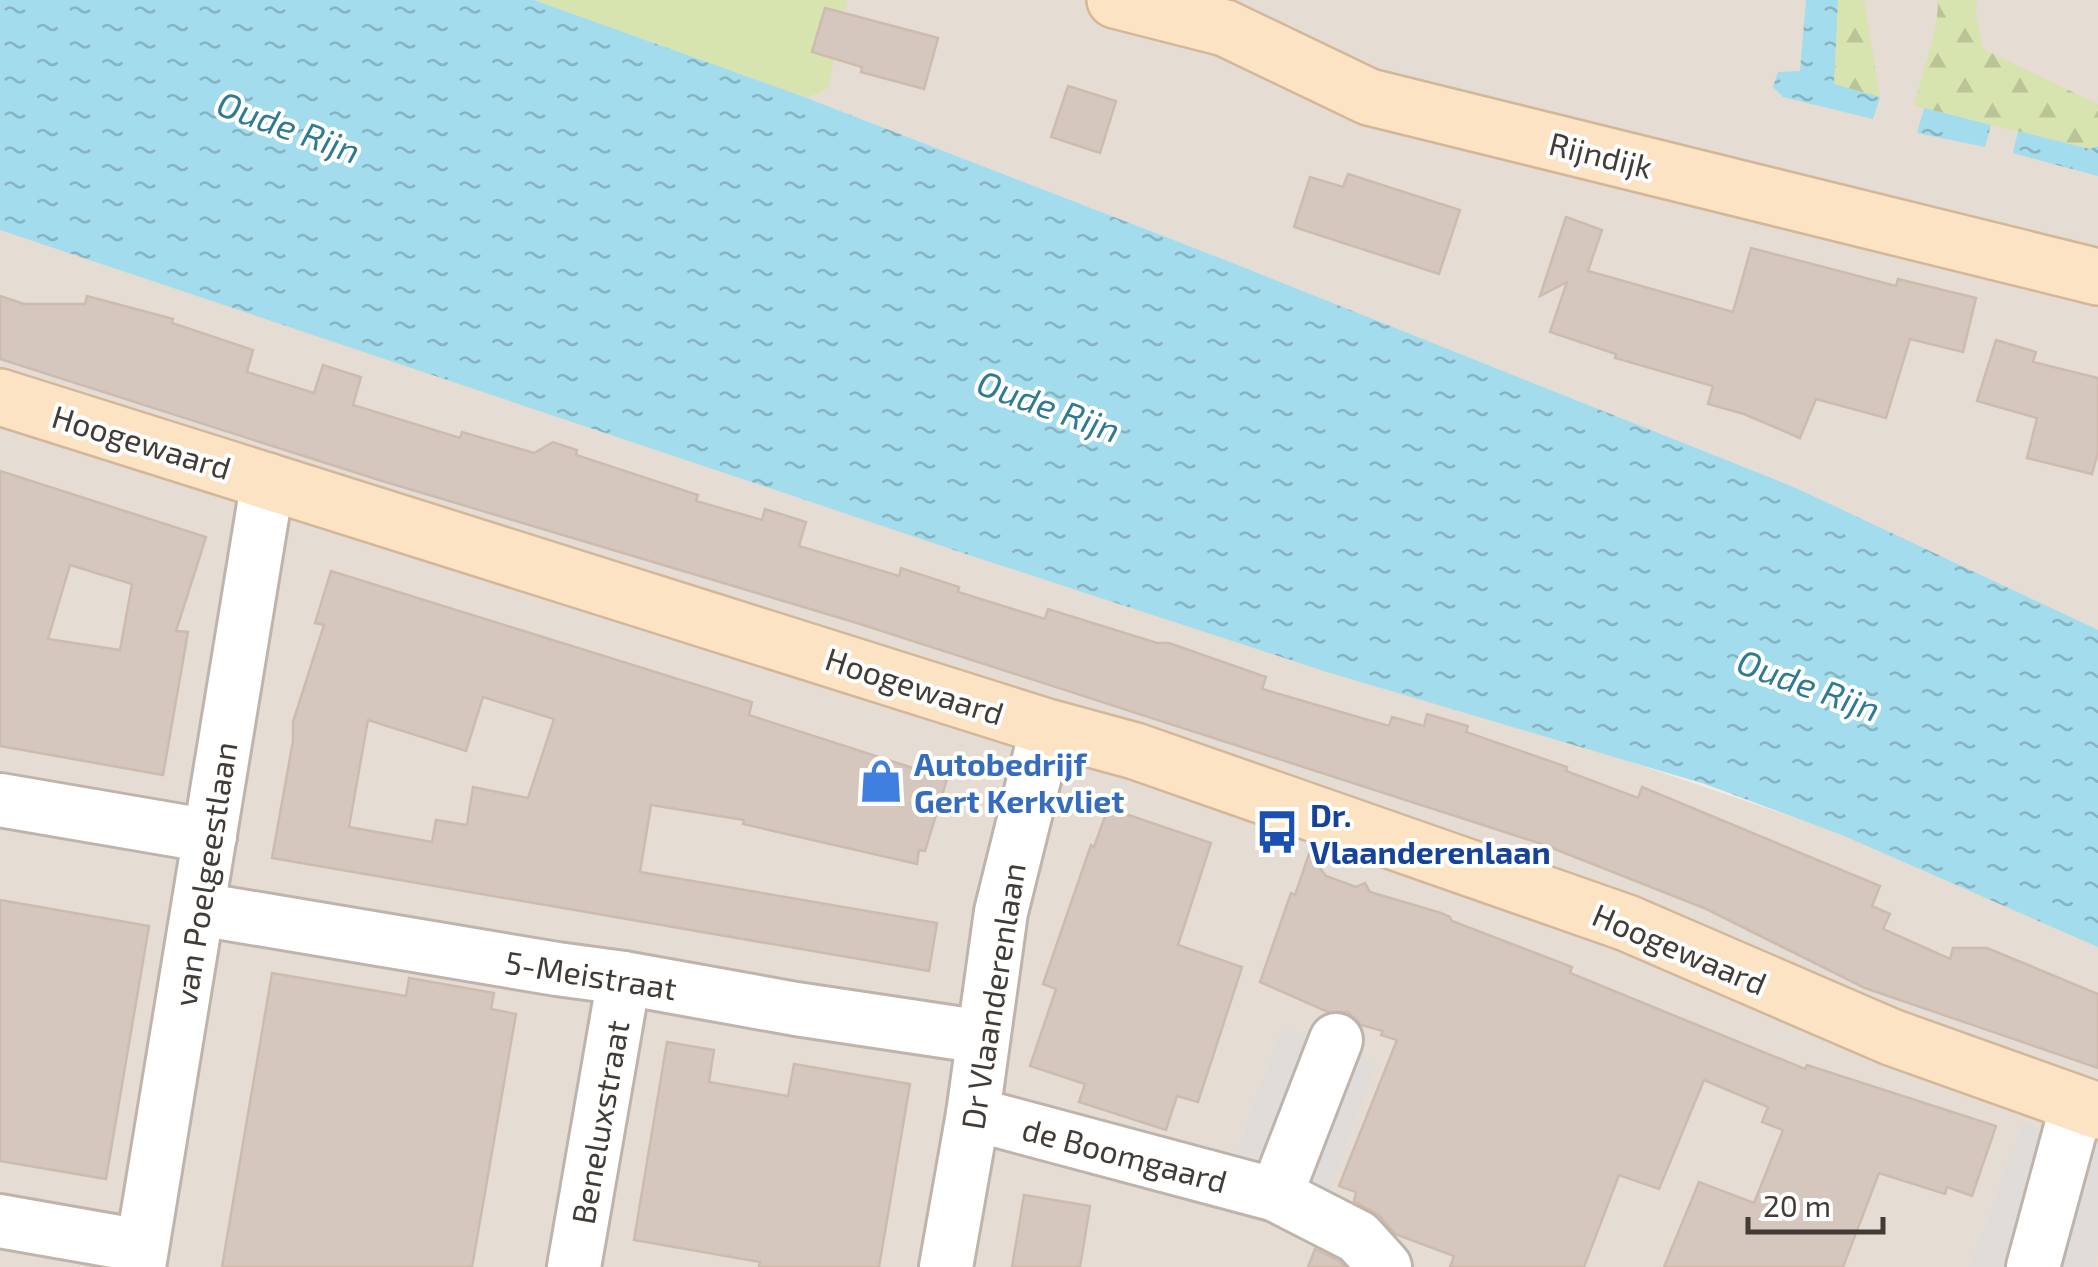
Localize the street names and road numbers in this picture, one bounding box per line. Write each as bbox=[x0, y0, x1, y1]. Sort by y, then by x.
street label: Rijndijk bbox=[1545, 123, 1656, 186]
street label: Hoogewaard bbox=[48, 396, 236, 486]
street label: Hoogewaard bbox=[821, 638, 1009, 732]
street label: van Poelgeestlaan bbox=[164, 739, 244, 1009]
street label: Dr Vlaanderenlaan bbox=[952, 860, 1032, 1132]
street label: Hoogewaard bbox=[1587, 894, 1773, 1002]
street label: 5-Meistraat bbox=[502, 942, 680, 1006]
street label: Beneluxstraat bbox=[562, 1017, 636, 1227]
street label: de Boomgaard bbox=[1018, 1108, 1232, 1200]

